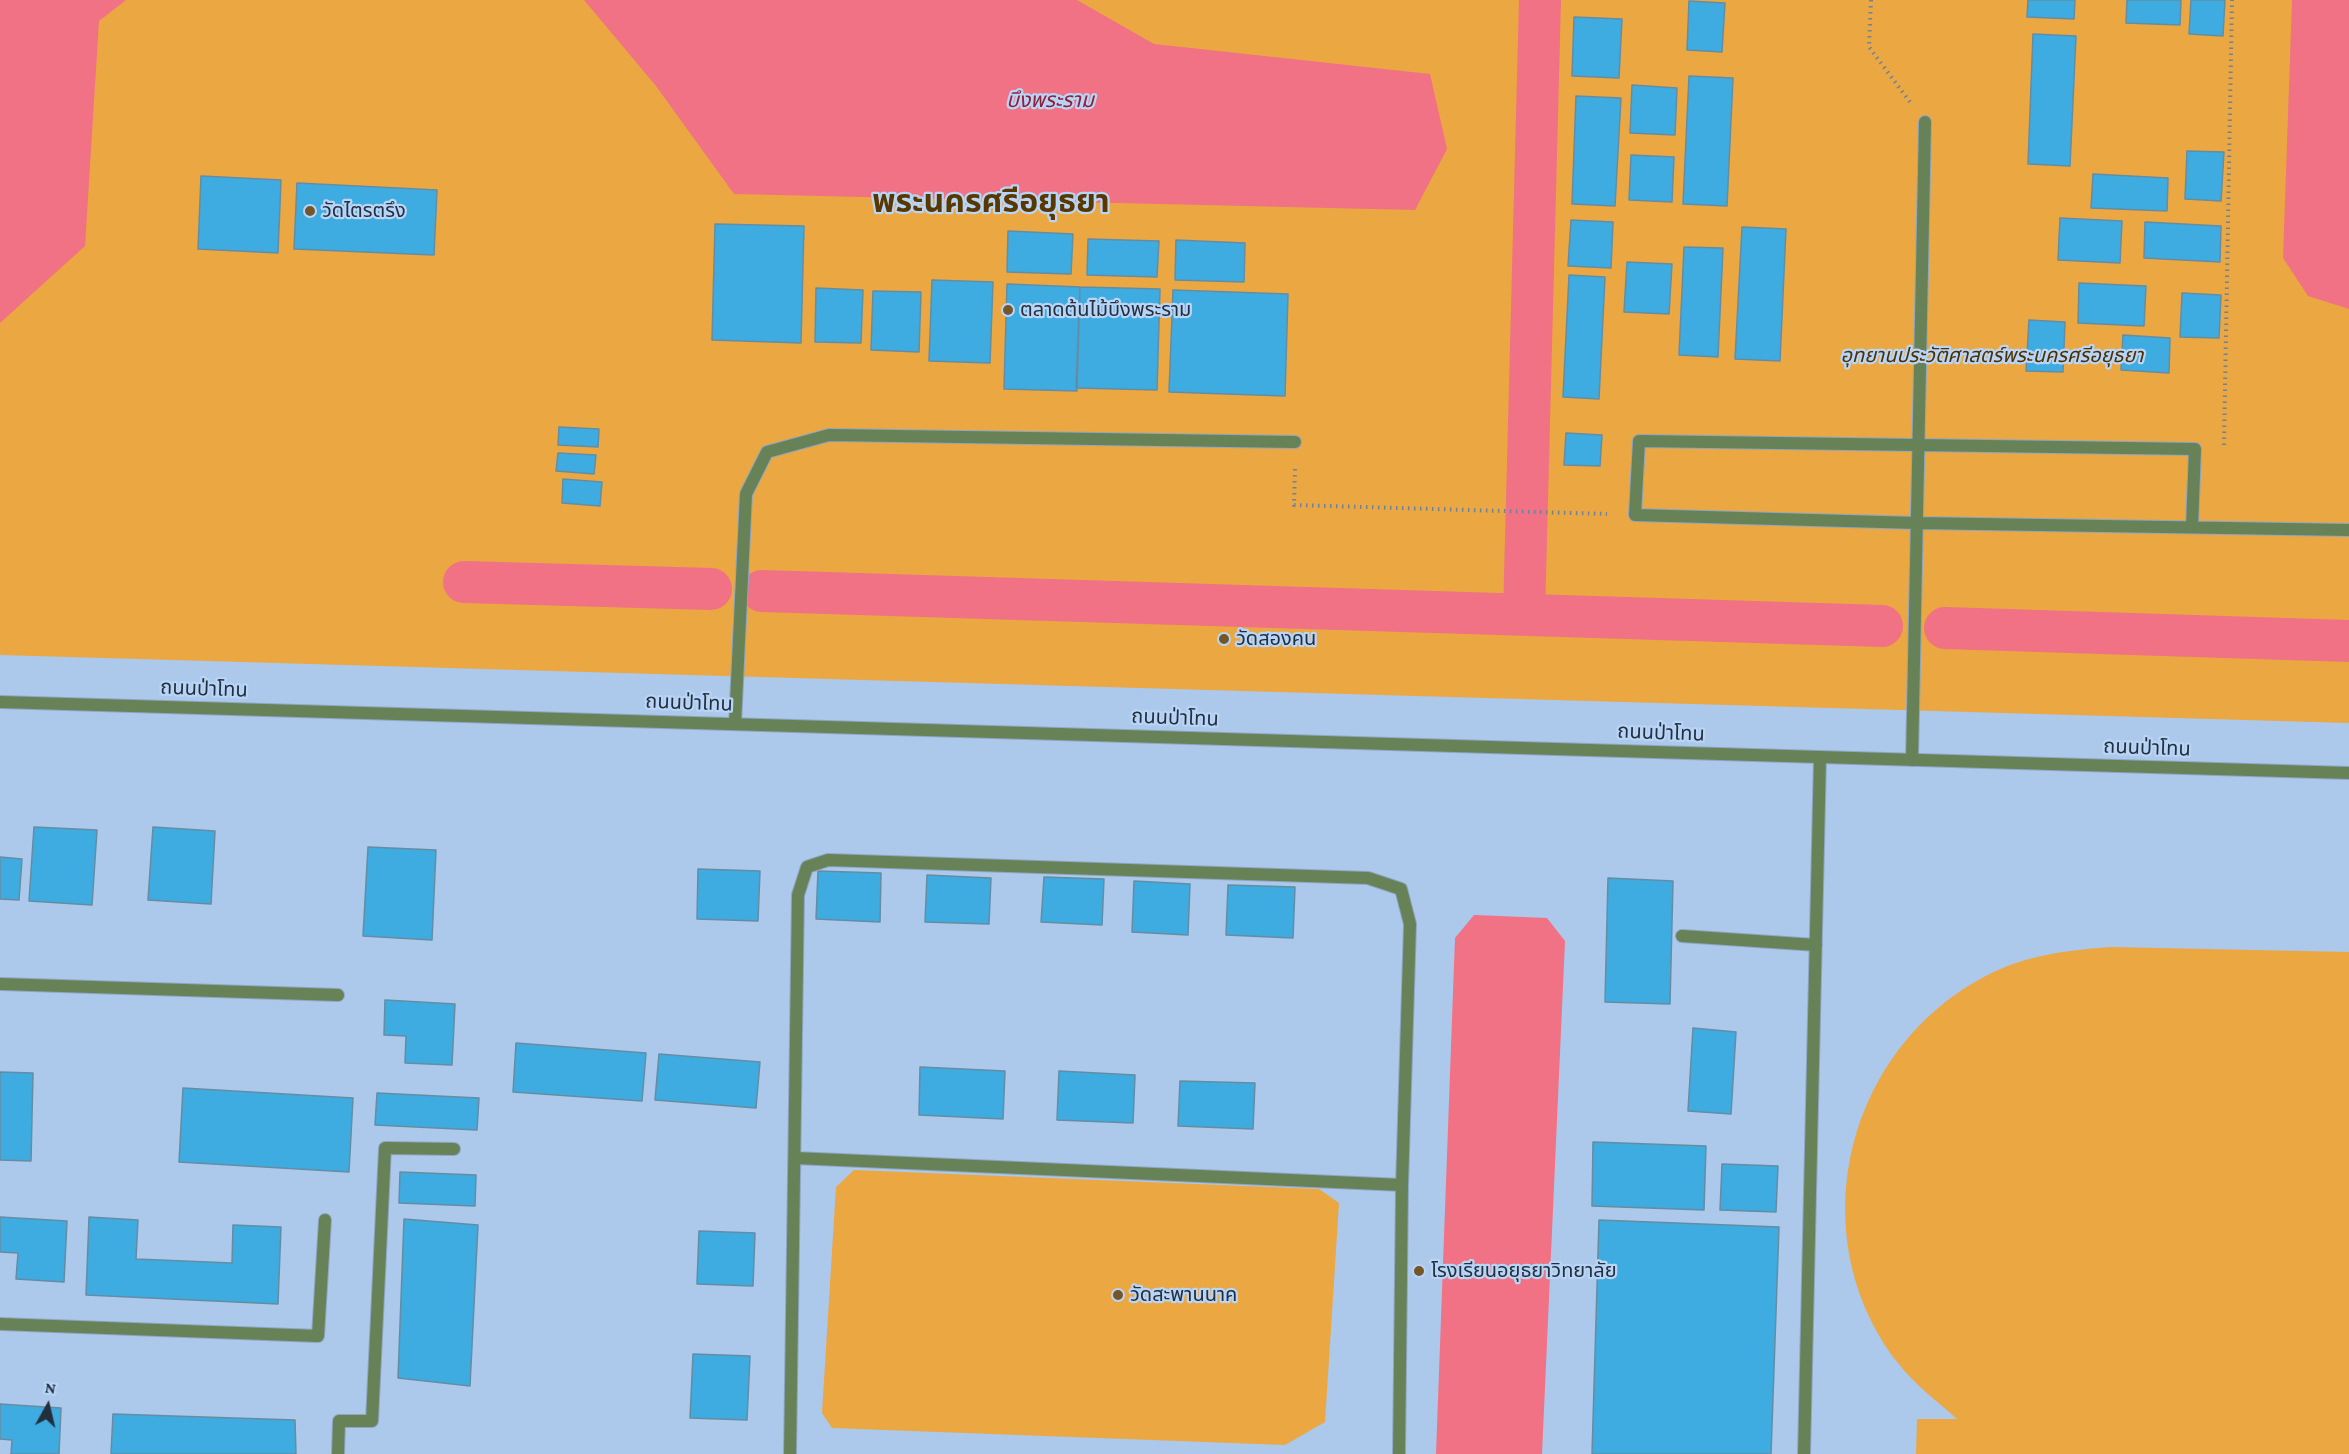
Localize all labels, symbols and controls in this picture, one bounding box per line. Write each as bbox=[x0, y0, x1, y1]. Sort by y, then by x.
water label: บึงพระราม bbox=[1006, 88, 1094, 114]
district label: พระนครศรีอยุธยา bbox=[872, 183, 1110, 221]
place label: วัดไตรตรึง bbox=[322, 199, 406, 223]
marker: วัดไตรตรึง bbox=[303, 204, 317, 218]
place label: ตลาดต้นไม้บึงพระราม bbox=[1020, 298, 1191, 322]
marker: ตลาดต้นไม้บึงพระราม bbox=[1001, 303, 1015, 317]
park label: อุทยานประวัติศาสตร์พระนครศรีอยุธยา bbox=[1841, 344, 2143, 368]
place label: วัดสองคน bbox=[1236, 627, 1316, 651]
marker: วัดสองคน bbox=[1217, 632, 1231, 646]
street label: ถนนป่าโทน bbox=[160, 675, 248, 703]
street label: ถนนป่าโทน bbox=[645, 689, 733, 717]
street label: ถนนป่าโทน bbox=[1131, 704, 1219, 732]
street label: ถนนป่าโทน bbox=[1617, 719, 1705, 747]
street label: ถนนป่าโทน bbox=[2103, 734, 2191, 762]
place label: โรงเรียนอยุธยาวิทยาลัย bbox=[1431, 1259, 1617, 1283]
marker: โรงเรียนอยุธยาวิทยาลัย bbox=[1412, 1264, 1426, 1278]
place label: วัดสะพานนาค bbox=[1130, 1283, 1237, 1307]
marker: วัดสะพานนาค bbox=[1111, 1288, 1125, 1302]
north arrow bbox=[18, 1376, 78, 1436]
text: N bbox=[44, 1379, 57, 1397]

